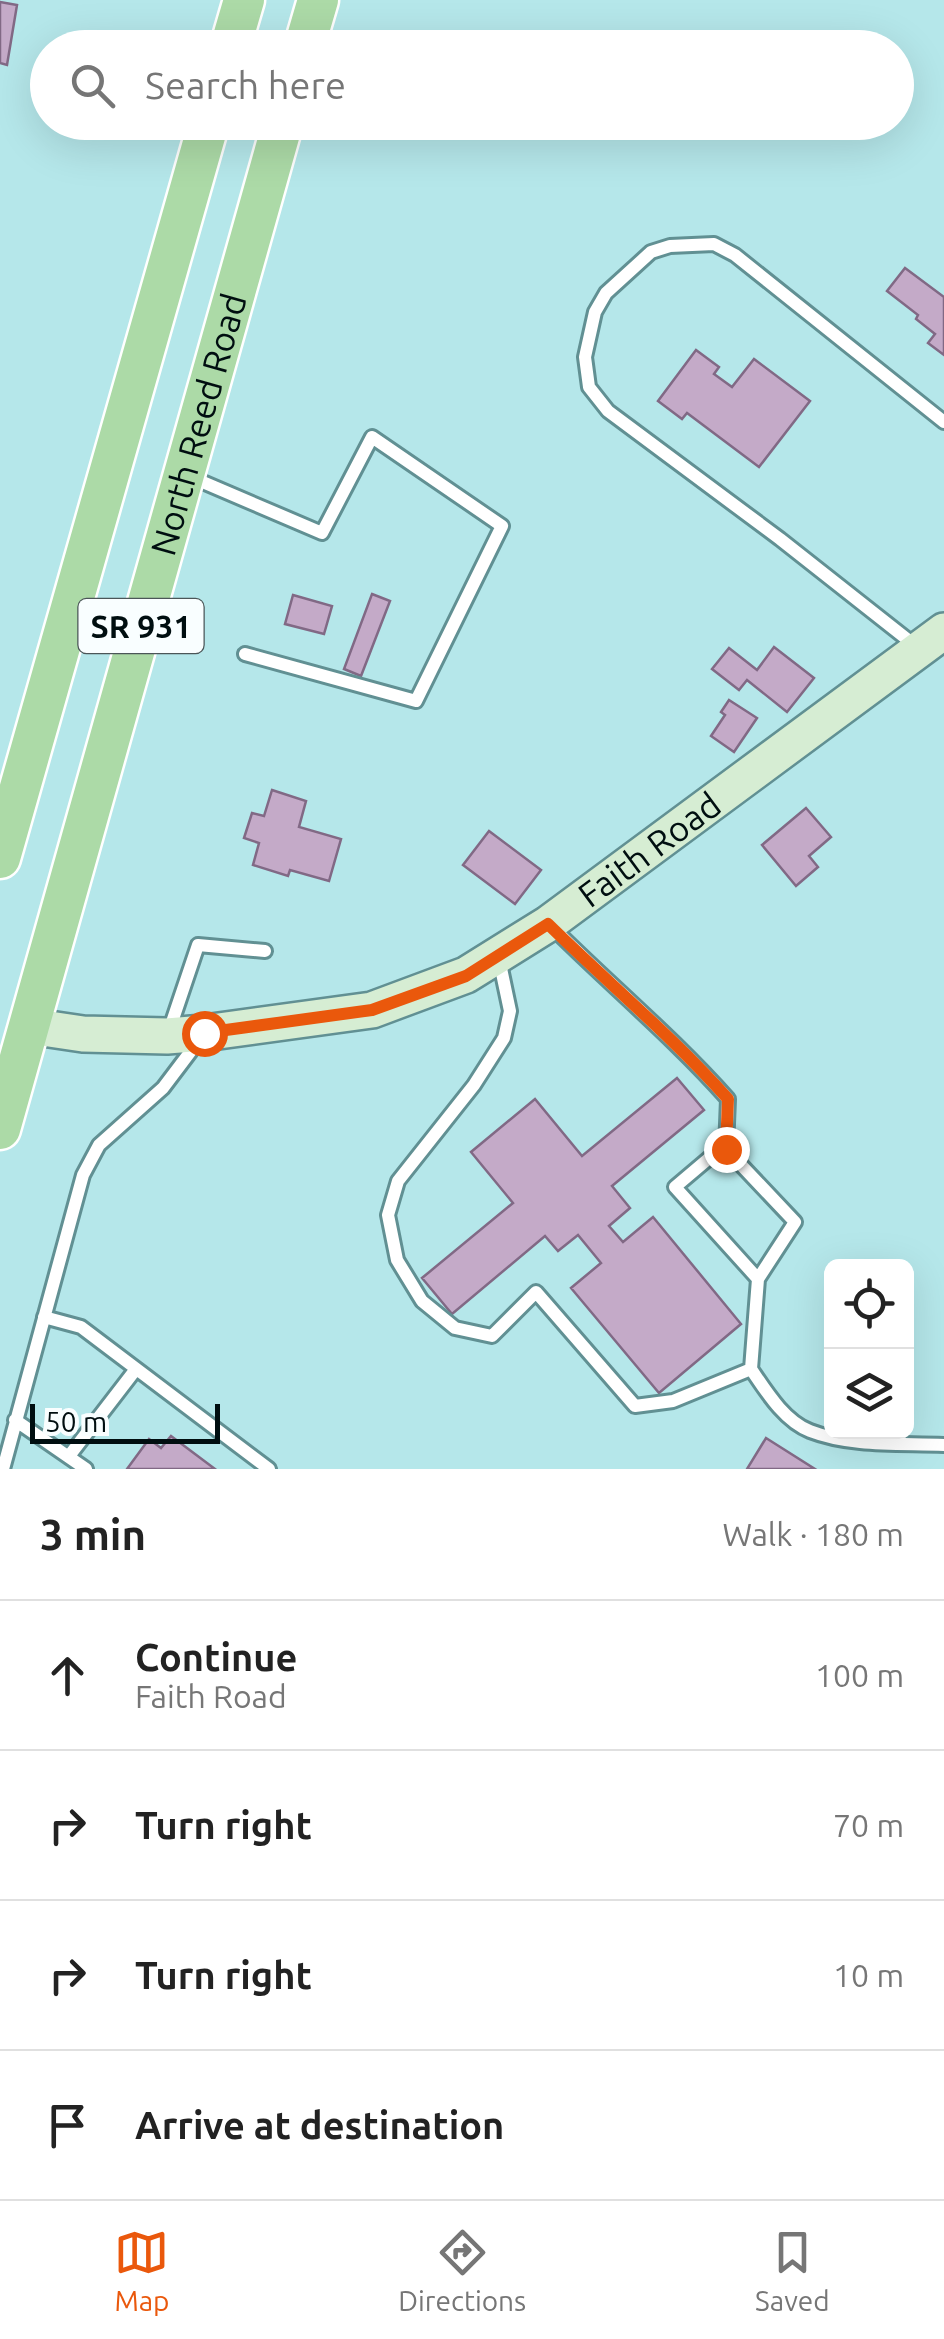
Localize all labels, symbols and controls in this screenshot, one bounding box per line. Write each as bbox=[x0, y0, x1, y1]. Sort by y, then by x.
search box bbox=[30, 30, 914, 140]
icon: search bbox=[65, 58, 120, 113]
text: Search here bbox=[145, 64, 346, 106]
street label: North Reed Road bbox=[142, 289, 254, 560]
road number: SR 931 bbox=[78, 599, 204, 653]
street label: Faith Road bbox=[570, 784, 728, 915]
route start bbox=[182, 1011, 228, 1057]
route end bbox=[704, 1127, 750, 1173]
map controls bbox=[824, 1259, 914, 1439]
button: locate bbox=[824, 1259, 914, 1349]
button: layers bbox=[824, 1349, 914, 1439]
scale bar bbox=[30, 1399, 220, 1444]
text: 50 m bbox=[45, 1406, 107, 1437]
text: 3 min bbox=[40, 1511, 146, 1558]
text: Walk · 180 m bbox=[722, 1516, 904, 1552]
text: Continue bbox=[135, 1636, 297, 1678]
icon: ahead bbox=[40, 1648, 95, 1703]
text: 100 m bbox=[815, 1657, 904, 1693]
text: Faith Road bbox=[135, 1678, 287, 1714]
icon: right bbox=[40, 1798, 95, 1853]
text: Turn right bbox=[135, 1804, 312, 1846]
text: 70 m bbox=[833, 1807, 904, 1843]
icon: right bbox=[40, 1948, 95, 2003]
text: Turn right bbox=[135, 1954, 312, 1996]
text: 10 m bbox=[833, 1957, 904, 1993]
icon: arrive bbox=[40, 2098, 95, 2153]
text: Arrive at destination bbox=[135, 2104, 504, 2146]
tab: Map bbox=[114, 2225, 170, 2316]
tab: Directions bbox=[398, 2225, 526, 2316]
tab: Saved bbox=[755, 2225, 830, 2316]

